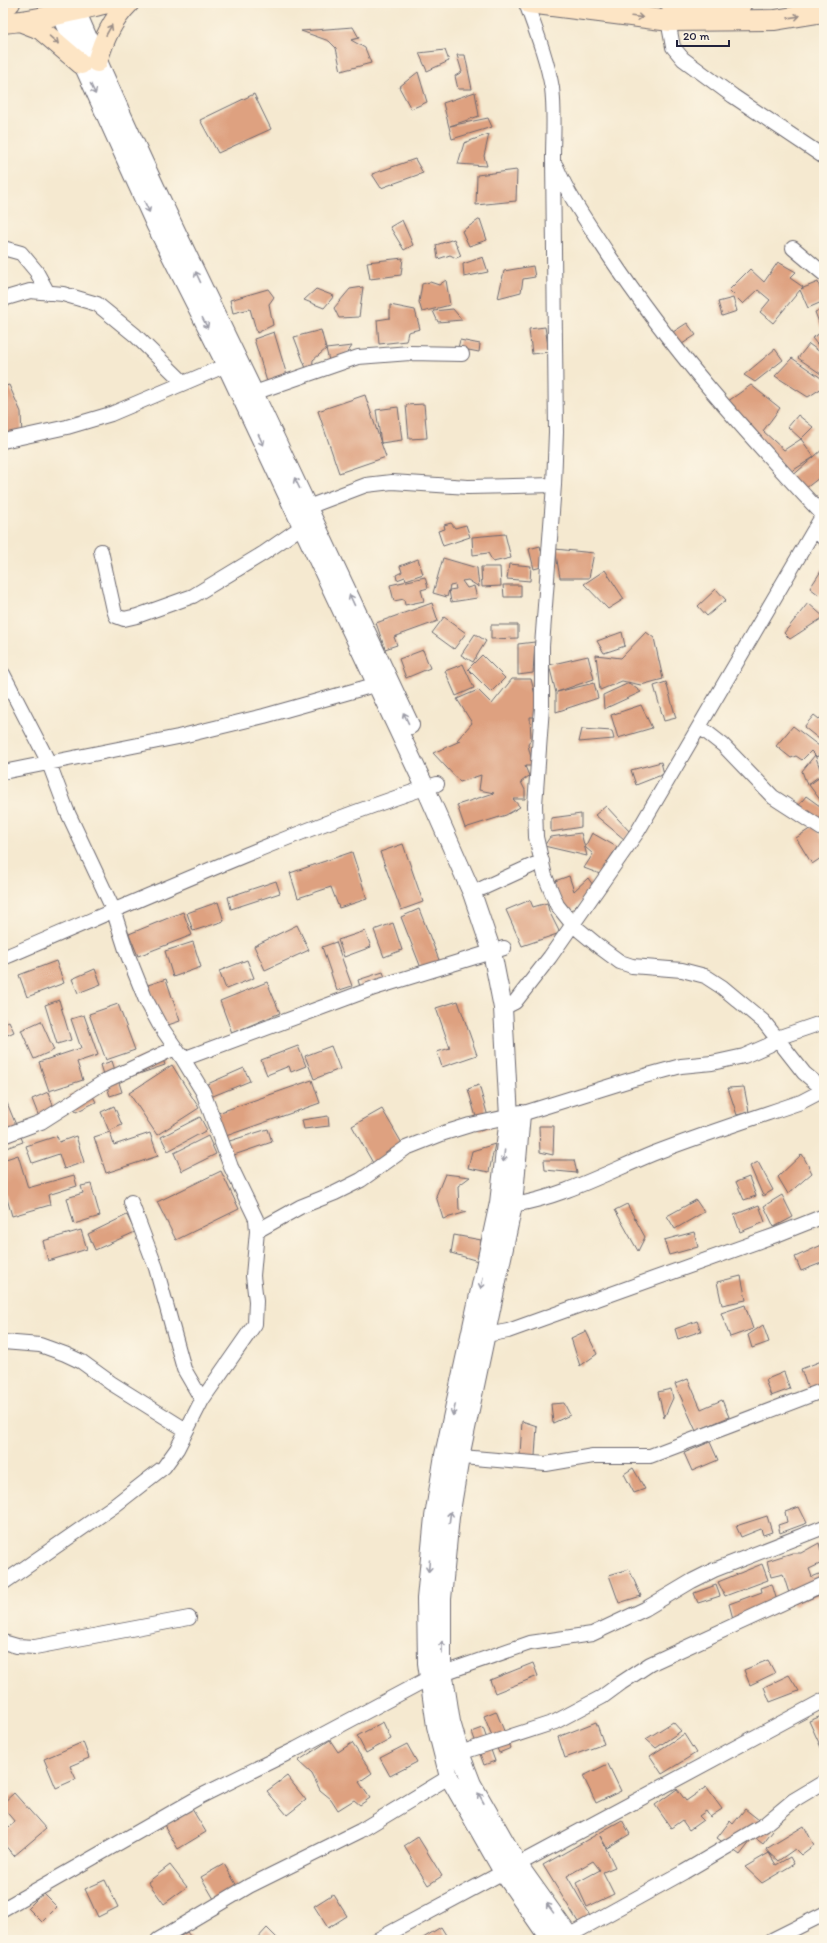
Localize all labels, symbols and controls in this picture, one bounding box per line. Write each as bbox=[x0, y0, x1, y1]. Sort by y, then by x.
one-way arrow bbox=[630, 13, 643, 21]
one-way arrow bbox=[787, 13, 800, 21]
scale bar bbox=[677, 22, 729, 48]
one-way arrow bbox=[105, 24, 113, 36]
text: 20 m bbox=[683, 29, 710, 43]
one-way arrow bbox=[48, 36, 59, 45]
one-way arrow bbox=[90, 82, 97, 94]
one-way arrow bbox=[144, 200, 151, 212]
one-way arrow bbox=[194, 271, 201, 283]
one-way arrow bbox=[202, 317, 209, 329]
one-way arrow bbox=[258, 434, 265, 446]
one-way arrow bbox=[293, 477, 300, 489]
one-way arrow bbox=[348, 594, 355, 606]
one-way arrow bbox=[402, 712, 410, 724]
one-way arrow bbox=[501, 1149, 508, 1162]
one-way arrow bbox=[477, 1277, 485, 1290]
one-way arrow bbox=[449, 1404, 457, 1417]
one-way arrow bbox=[446, 1511, 454, 1524]
one-way arrow bbox=[426, 1559, 433, 1572]
one-way arrow bbox=[438, 1641, 446, 1654]
one-way arrow bbox=[476, 1792, 484, 1804]
one-way arrow bbox=[546, 1903, 554, 1914]

